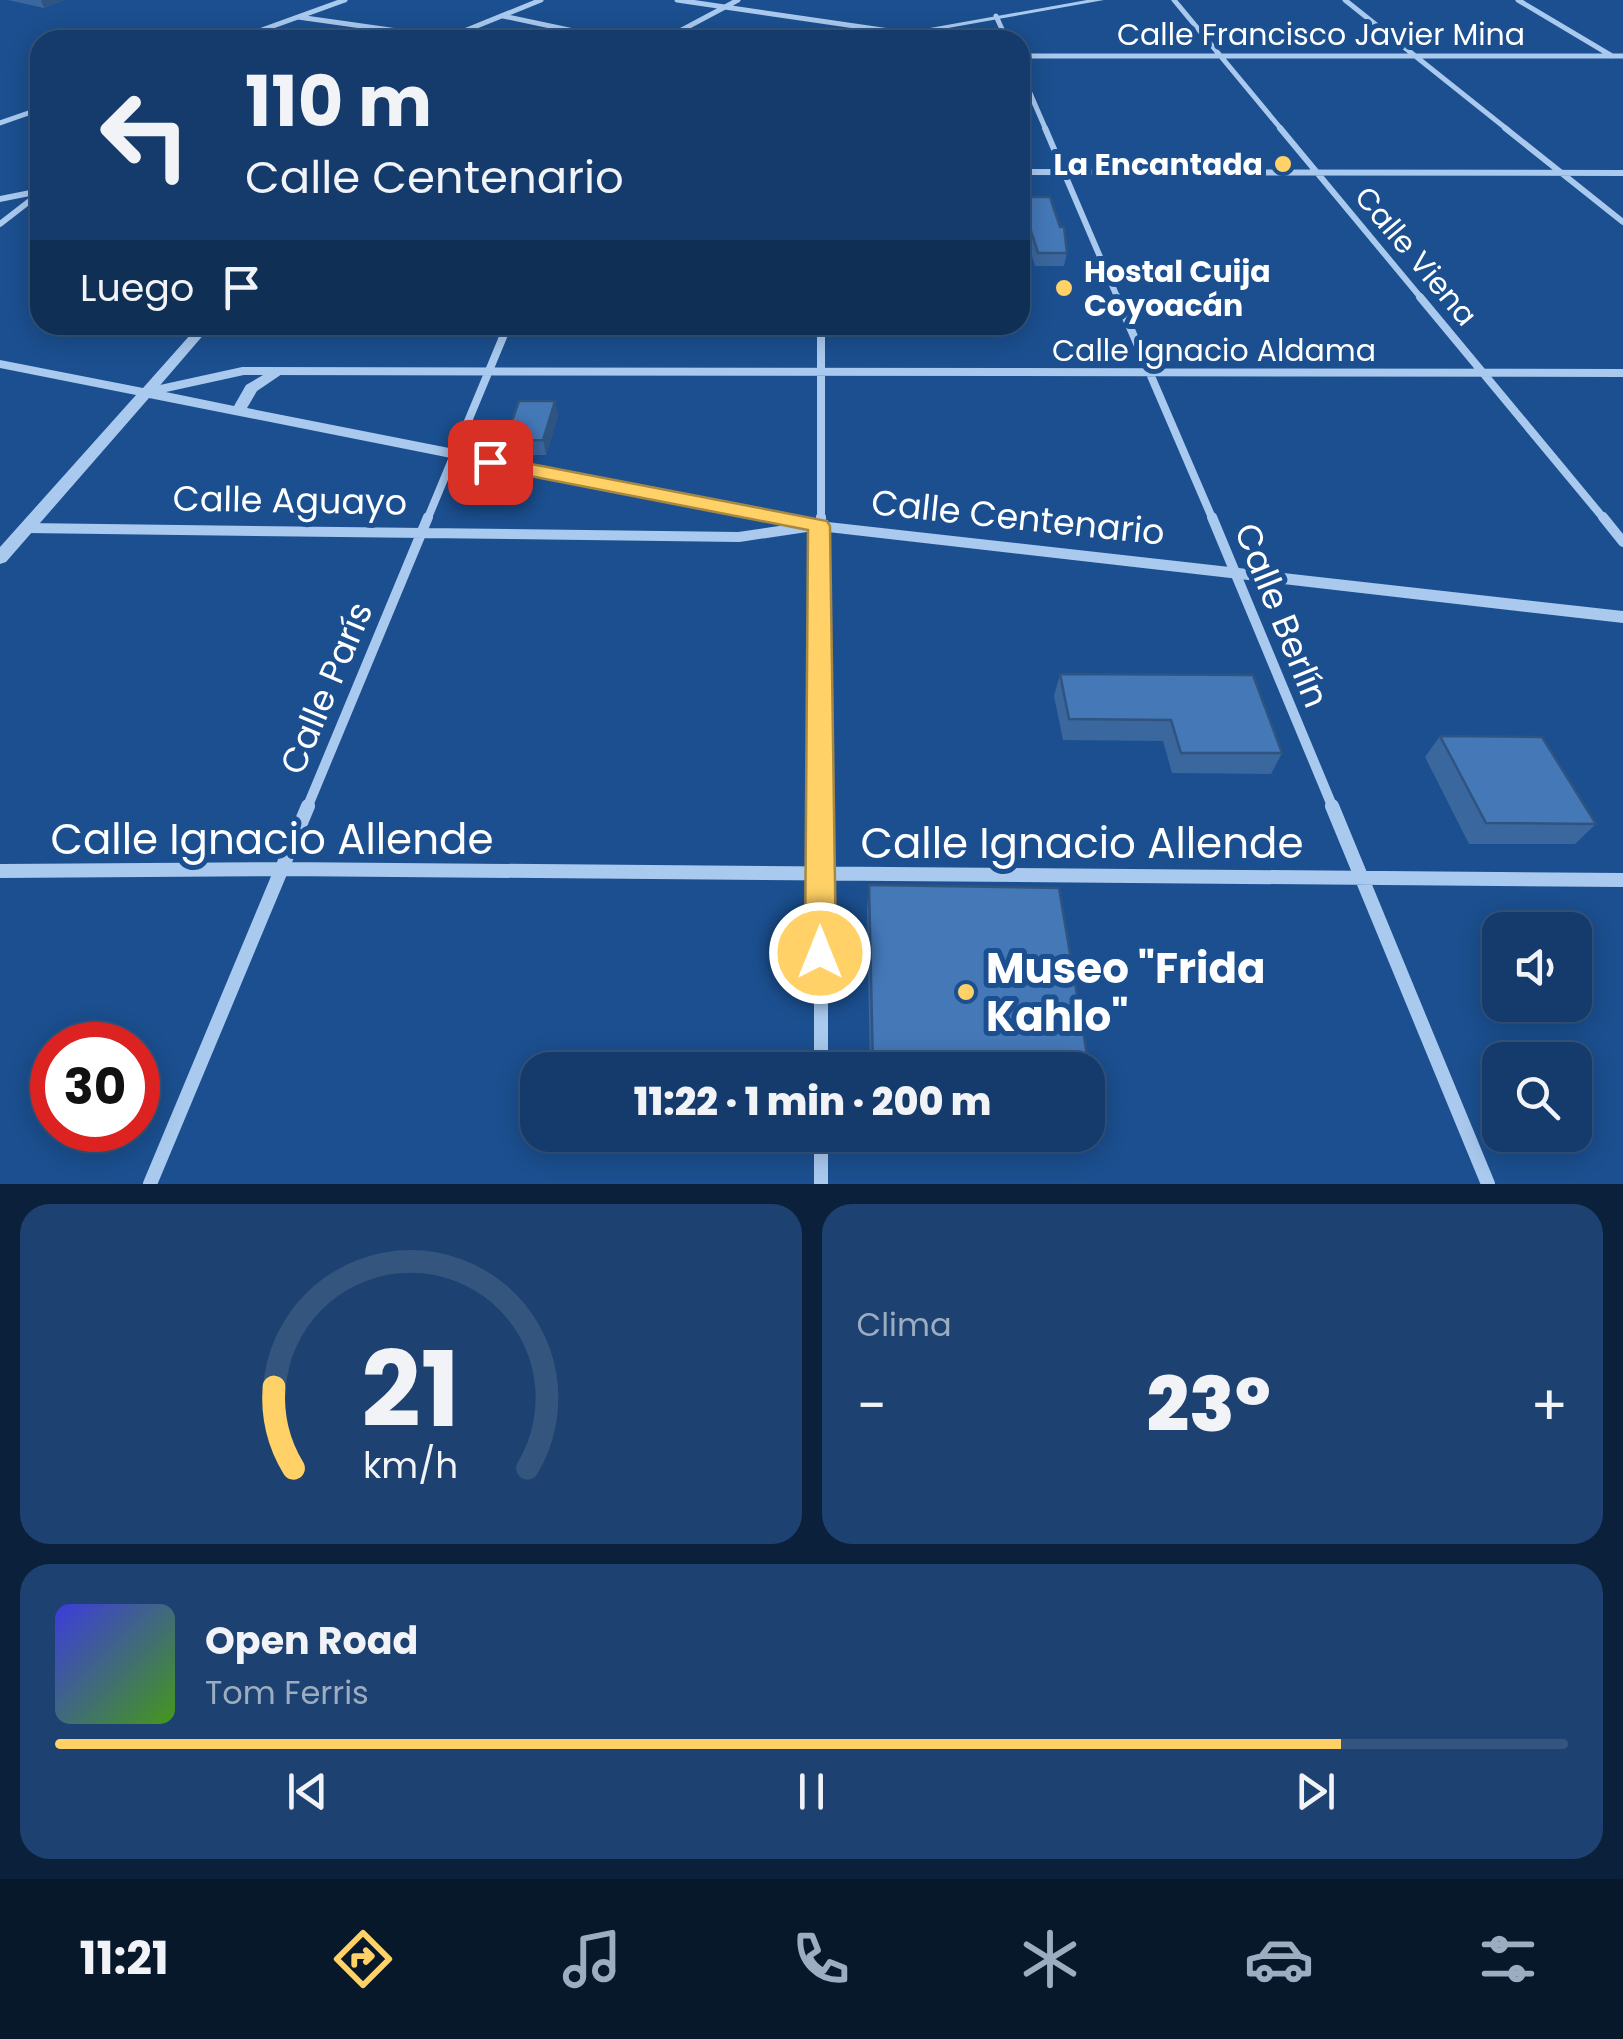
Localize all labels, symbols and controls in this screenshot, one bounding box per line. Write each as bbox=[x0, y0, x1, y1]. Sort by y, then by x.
street label: Calle Francisco Javier Mina bbox=[1117, 13, 1525, 56]
text: 110 m bbox=[245, 52, 432, 151]
icon: left bbox=[80, 70, 210, 200]
place label: La Encantada bbox=[1053, 143, 1263, 186]
text: Calle Centenario bbox=[245, 146, 624, 209]
marker: La Encantada bbox=[1272, 153, 1294, 175]
street label: Calle Viena bbox=[1345, 177, 1487, 335]
place label: Hostal Cuija Coyoacán bbox=[1084, 250, 1271, 327]
icon: arrive bbox=[214, 260, 269, 315]
text: Luego bbox=[80, 261, 194, 314]
marker: Hostal Cuija Coyoacán bbox=[1053, 277, 1075, 299]
street label: Calle Ignacio Aldama bbox=[1052, 329, 1376, 372]
pin bbox=[448, 420, 533, 505]
icon: arrive bbox=[463, 435, 518, 490]
street label: Calle Aguayo bbox=[172, 473, 408, 527]
street label: Calle Centenario bbox=[869, 477, 1167, 557]
street label: Calle Berlín bbox=[1223, 516, 1341, 714]
street label: Calle París bbox=[268, 594, 384, 782]
street label: Calle Ignacio Allende bbox=[51, 810, 493, 869]
street label: Calle Ignacio Allende bbox=[861, 814, 1303, 873]
position arrow bbox=[768, 901, 872, 1005]
map controls bbox=[1482, 912, 1592, 1152]
button: sound bbox=[1482, 912, 1592, 1022]
place label: Museo "Frida Kahlo" bbox=[986, 939, 1265, 1046]
marker: Museo "Frida Kahlo" bbox=[955, 981, 977, 1003]
speed limit sign: 30 bbox=[30, 1022, 160, 1152]
button: search bbox=[1482, 1042, 1592, 1152]
text: 11:22 · 1 min · 200 m bbox=[634, 1075, 991, 1128]
text: Clima bbox=[857, 1302, 952, 1347]
text: 21 bbox=[361, 1317, 460, 1462]
text: 23° bbox=[1146, 1352, 1271, 1457]
text: − bbox=[857, 1367, 887, 1444]
text: + bbox=[1530, 1367, 1568, 1444]
text: km/h bbox=[363, 1440, 458, 1491]
text: Open Road bbox=[205, 1614, 418, 1667]
text: Tom Ferris bbox=[205, 1670, 369, 1715]
icon: previous bbox=[280, 1764, 335, 1819]
icon: pause bbox=[784, 1764, 839, 1819]
icon: next bbox=[1288, 1764, 1343, 1819]
icon: directions bbox=[328, 1924, 398, 1994]
icon: music bbox=[557, 1924, 627, 1994]
icon: phone bbox=[786, 1924, 856, 1994]
icon: climate bbox=[1015, 1924, 1085, 1994]
icon: car bbox=[1244, 1924, 1314, 1994]
icon: filters bbox=[1473, 1924, 1543, 1994]
text: 11:21 bbox=[80, 1927, 169, 1990]

